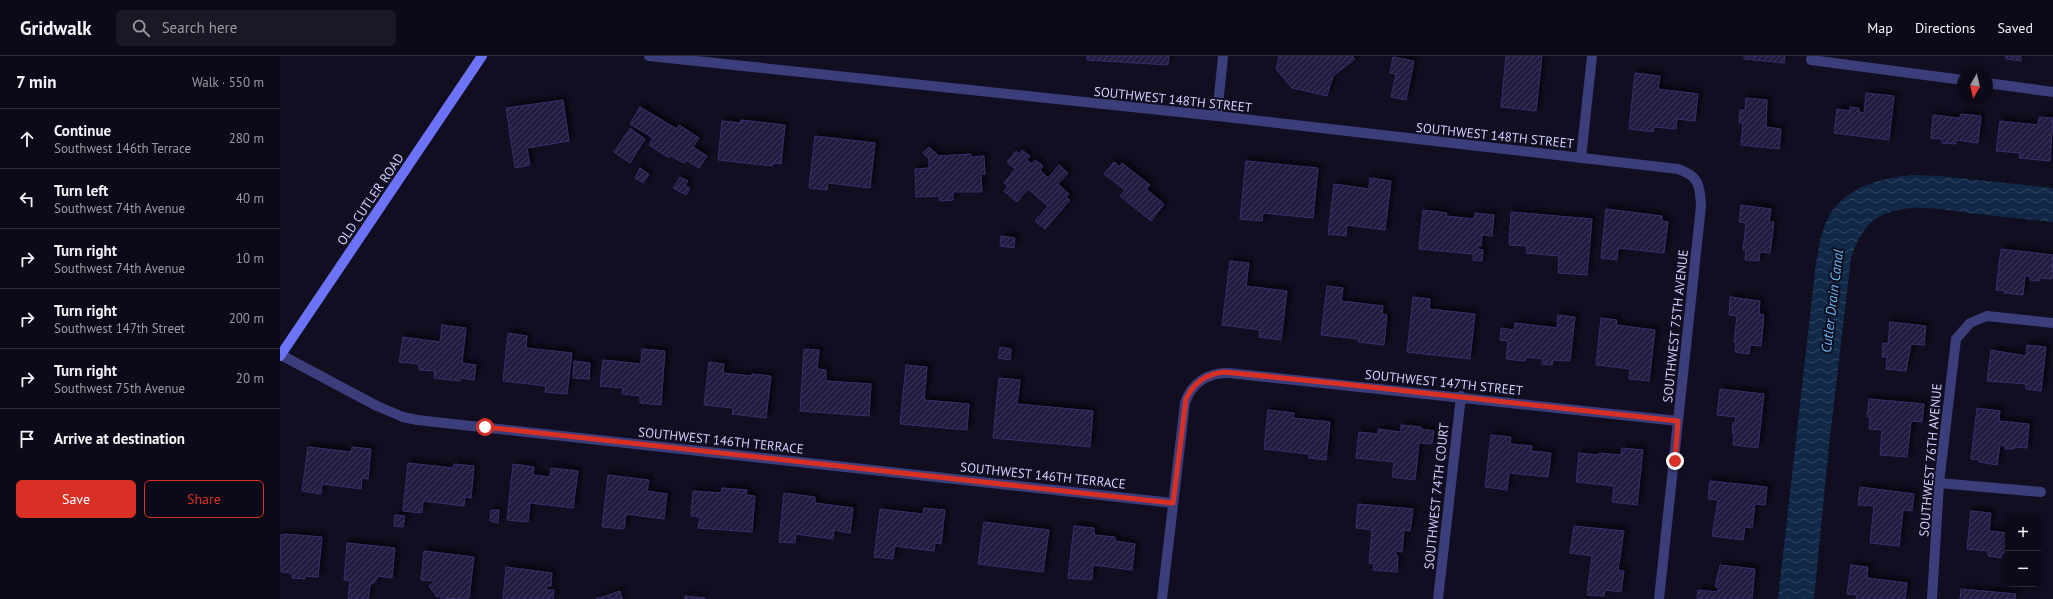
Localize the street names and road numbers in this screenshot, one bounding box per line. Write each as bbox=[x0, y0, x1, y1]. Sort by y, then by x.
street label: SOUTHWEST 148TH STREET bbox=[1093, 83, 1253, 116]
street label: SOUTHWEST 148TH STREET bbox=[1415, 119, 1575, 152]
street label: OLD CUTLER ROAD bbox=[333, 150, 408, 249]
street label: SOUTHWEST 75TH AVENUE bbox=[1659, 249, 1692, 403]
street label: SOUTHWEST 147TH STREET bbox=[1364, 366, 1524, 399]
street label: SOUTHWEST 76TH AVENUE bbox=[1915, 383, 1946, 537]
street label: SOUTHWEST 74TH COURT bbox=[1420, 422, 1453, 570]
street label: SOUTHWEST 146TH TERRACE bbox=[637, 423, 805, 458]
street label: SOUTHWEST 146TH TERRACE bbox=[959, 458, 1127, 493]

